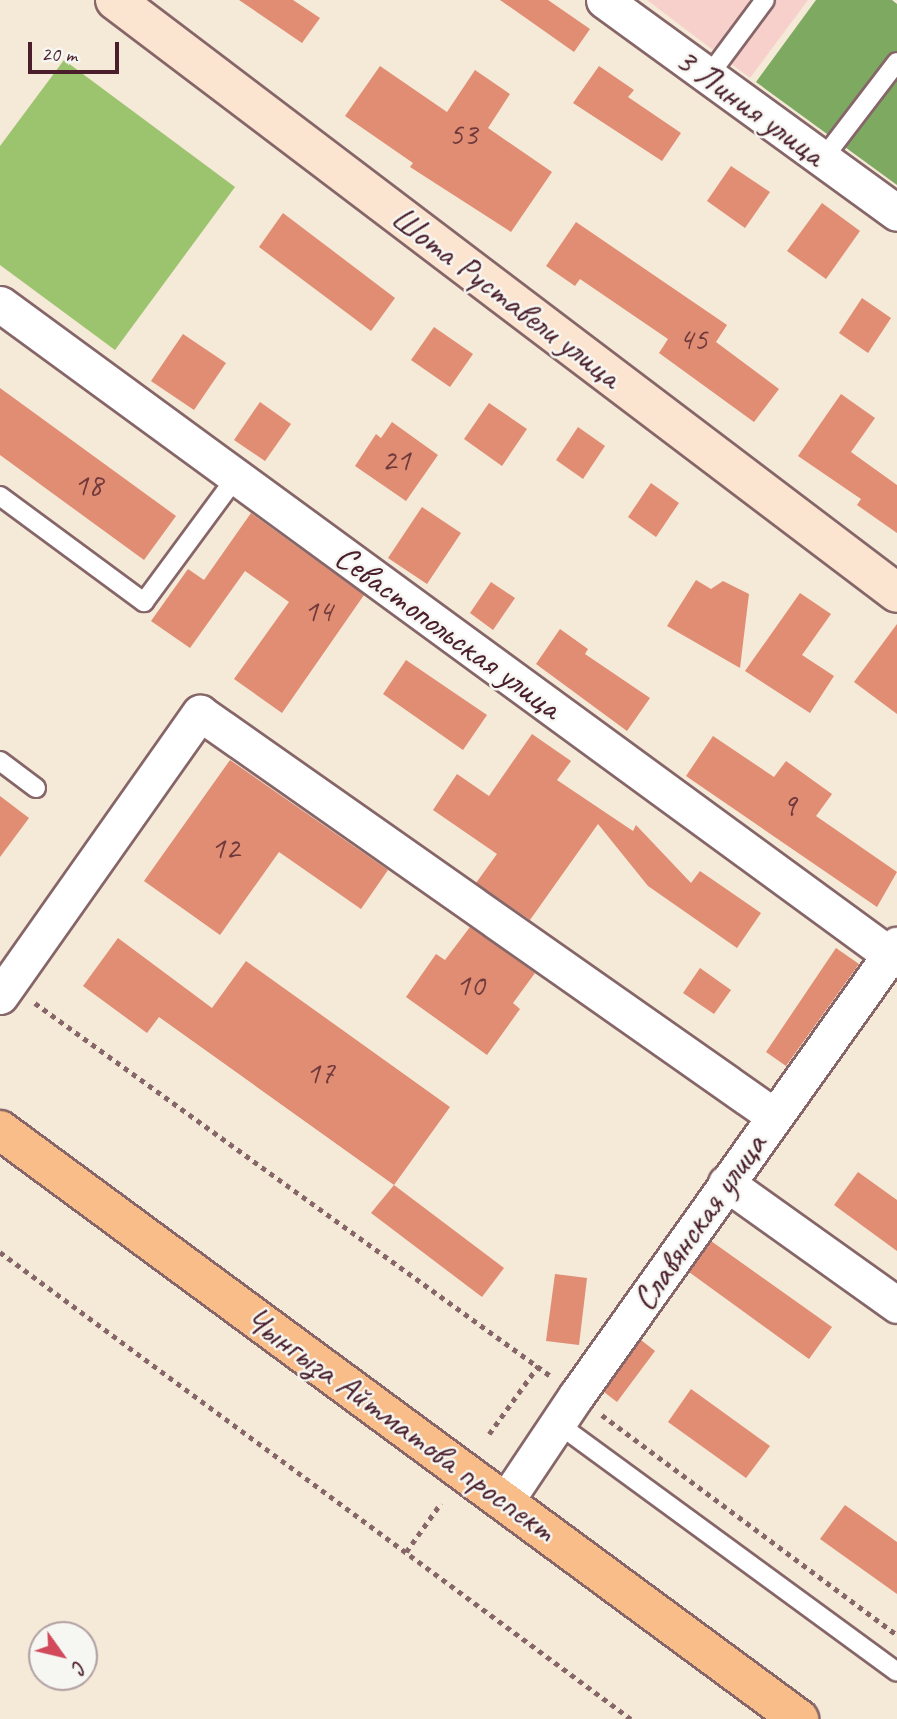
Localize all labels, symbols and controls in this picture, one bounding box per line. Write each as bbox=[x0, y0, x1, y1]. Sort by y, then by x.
scale bar bbox=[32, 28, 122, 72]
street label: 3 Линия улица bbox=[666, 38, 834, 176]
text: 20 m bbox=[41, 41, 77, 67]
house number: 53 bbox=[449, 115, 477, 153]
street label: Шота Руставели улица bbox=[381, 196, 631, 398]
house number: 45 bbox=[679, 320, 707, 358]
house number: 21 bbox=[382, 441, 410, 479]
house number: 18 bbox=[74, 466, 102, 504]
street label: Севастопольская улица bbox=[327, 536, 569, 728]
house number: 14 bbox=[304, 592, 332, 630]
house number: 9 bbox=[782, 786, 796, 824]
house number: 12 bbox=[211, 829, 239, 867]
house number: 10 bbox=[456, 966, 484, 1004]
house number: 17 bbox=[306, 1054, 334, 1092]
street label: Славянская улица bbox=[622, 1125, 776, 1319]
street label: Чынгыза Айтматова проспект bbox=[237, 1297, 563, 1551]
north arrow bbox=[28, 1621, 98, 1691]
text: С bbox=[66, 1656, 91, 1677]

